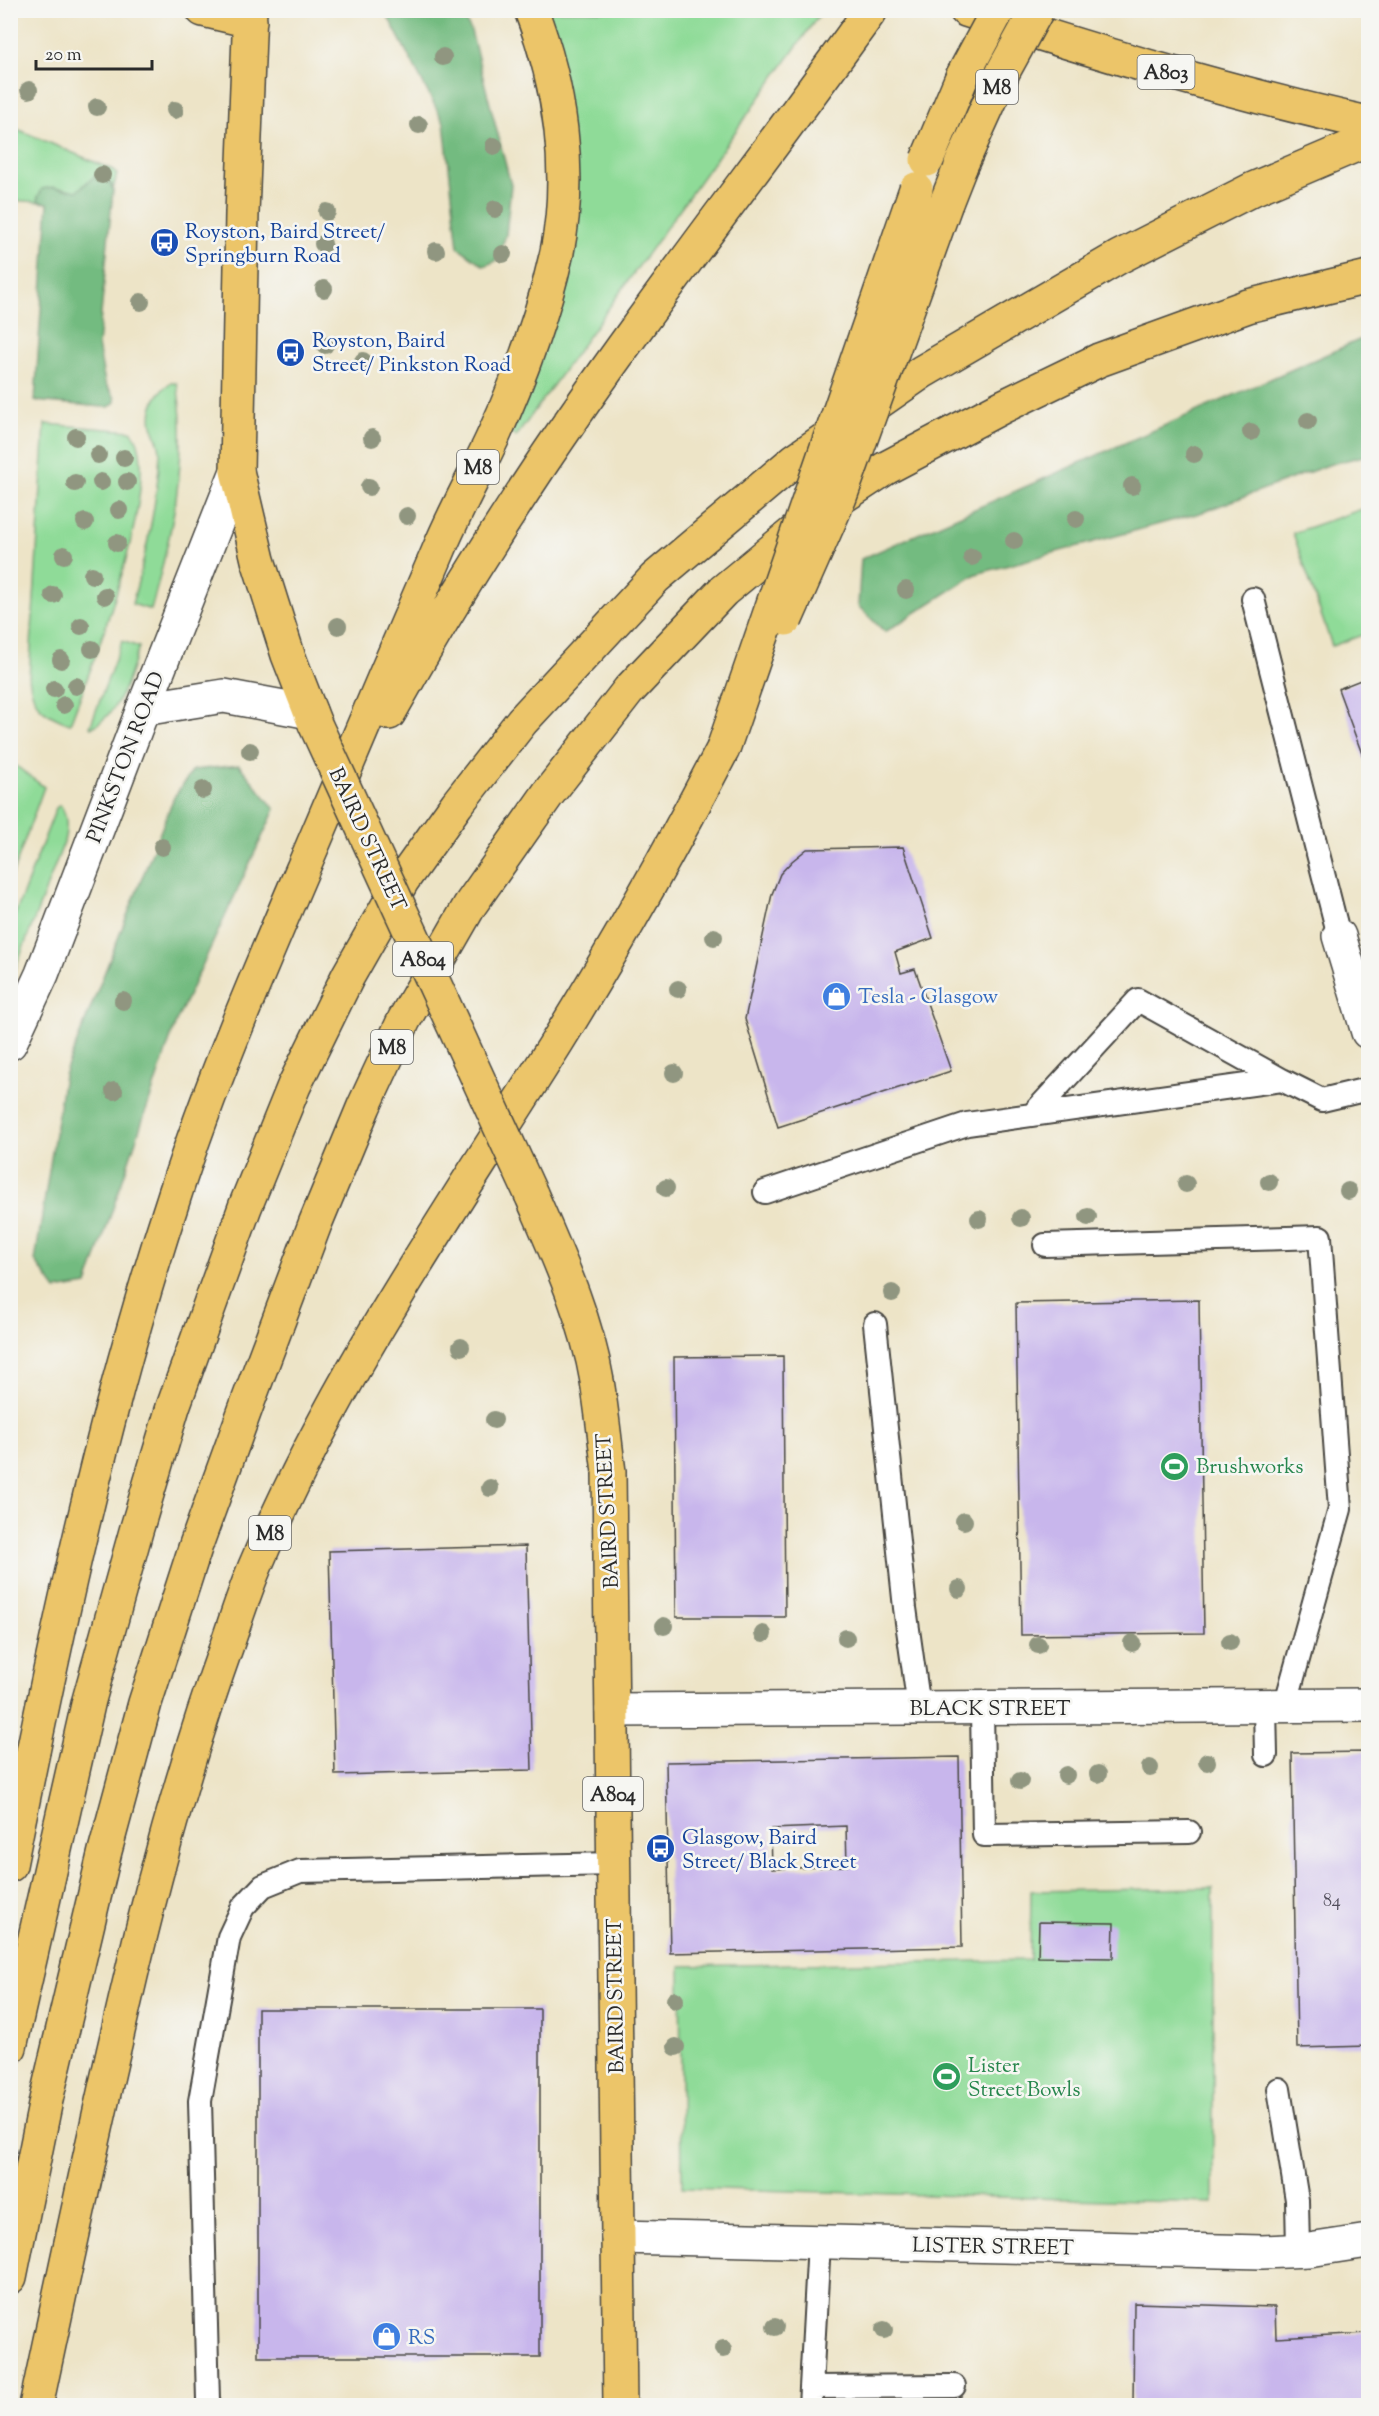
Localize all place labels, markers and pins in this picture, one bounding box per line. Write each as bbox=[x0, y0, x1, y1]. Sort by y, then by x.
place label: Royston, Baird Street/ Springburn Road bbox=[185, 218, 385, 272]
bus stop icon: Royston, Baird Street/ Springburn Road bbox=[148, 227, 180, 259]
place label: Royston, Baird Street/ Pinkston Road bbox=[312, 327, 511, 381]
bus stop icon: Royston, Baird Street/ Pinkston Road bbox=[275, 336, 307, 368]
shop icon: Tesla - Glasgow bbox=[821, 980, 853, 1012]
place label: Tesla - Glasgow bbox=[858, 983, 999, 1013]
sports icon: Brushworks bbox=[1159, 1450, 1191, 1482]
place label: Brushworks bbox=[1196, 1453, 1304, 1483]
place label: Glasgow, Baird Street/ Black Street bbox=[682, 1824, 857, 1878]
bus stop icon: Glasgow, Baird Street/ Black Street bbox=[645, 1833, 677, 1865]
place label: Lister Street Bowls bbox=[968, 2052, 1081, 2106]
sports icon: Lister Street Bowls bbox=[931, 2061, 963, 2093]
shop icon: RS bbox=[371, 2321, 403, 2353]
place label: RS bbox=[408, 2324, 435, 2354]

